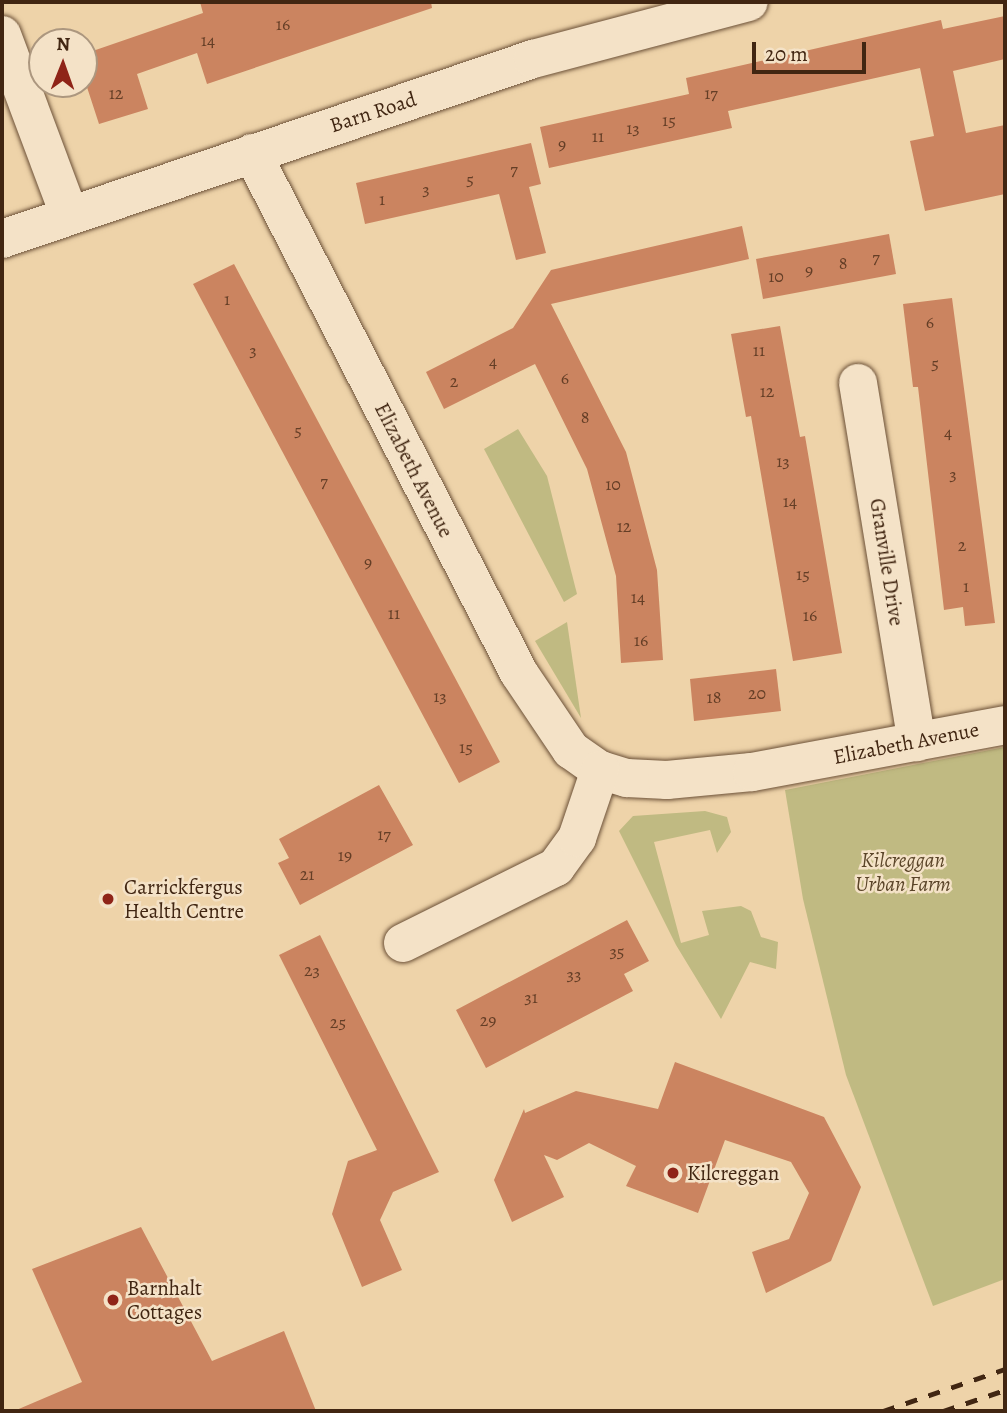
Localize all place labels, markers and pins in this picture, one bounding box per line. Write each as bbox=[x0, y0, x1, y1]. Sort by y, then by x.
place label: Carrickfergus Health Centre bbox=[124, 874, 244, 924]
marker: Carrickfergus Health Centre bbox=[98, 889, 118, 909]
place label: Kilcreggan bbox=[687, 1160, 779, 1186]
marker: Kilcreggan bbox=[665, 1165, 681, 1181]
place label: Barnhalt Cottages bbox=[127, 1275, 202, 1325]
marker: Barnhalt Cottages bbox=[105, 1292, 121, 1308]

